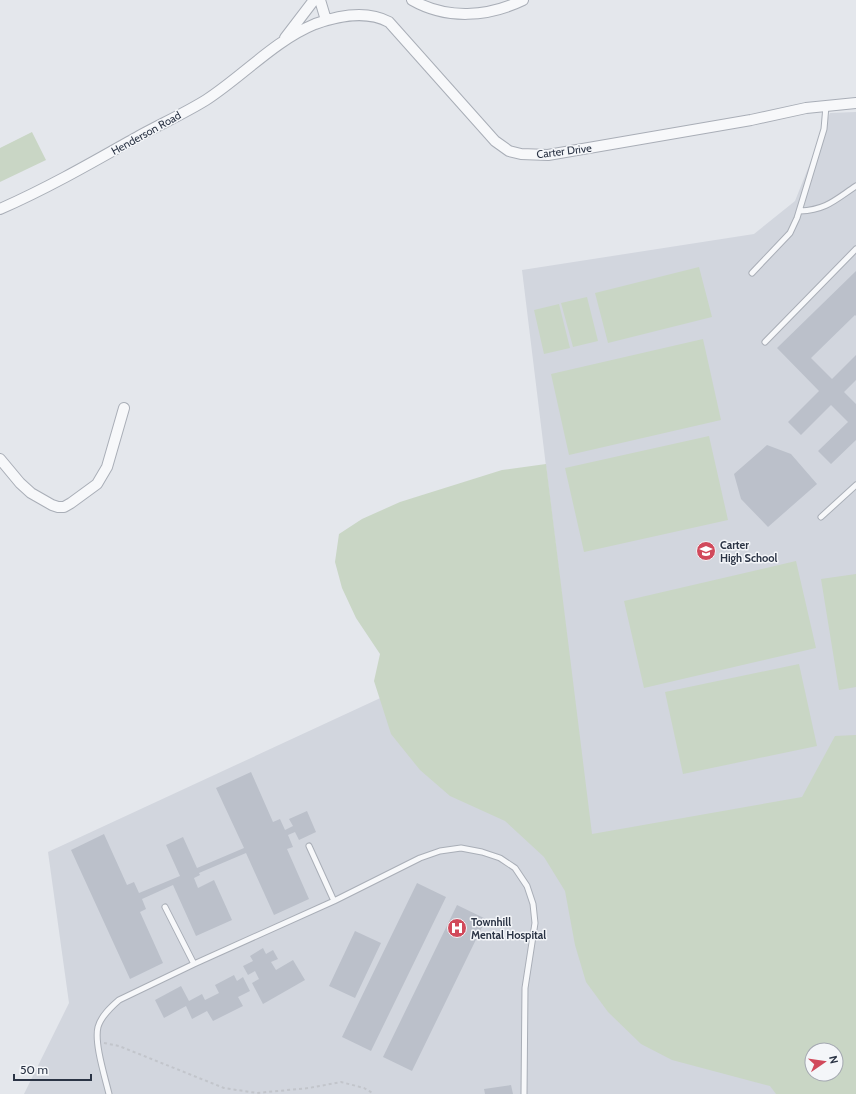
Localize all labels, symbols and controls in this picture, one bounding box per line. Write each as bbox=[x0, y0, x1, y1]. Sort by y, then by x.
street label: Henderson Road bbox=[109, 108, 183, 158]
street label: Carter Drive bbox=[536, 141, 593, 161]
place label: Carter High School bbox=[720, 538, 778, 565]
school or university icon: Carter High School bbox=[695, 540, 717, 562]
place label: Townhill Mental Hospital bbox=[471, 915, 546, 942]
hospital icon: Townhill Mental Hospital bbox=[446, 917, 468, 939]
north arrow bbox=[804, 1042, 844, 1082]
text: N bbox=[826, 1054, 841, 1065]
scale bar bbox=[14, 1056, 91, 1082]
text: 50 m bbox=[20, 1062, 48, 1077]

